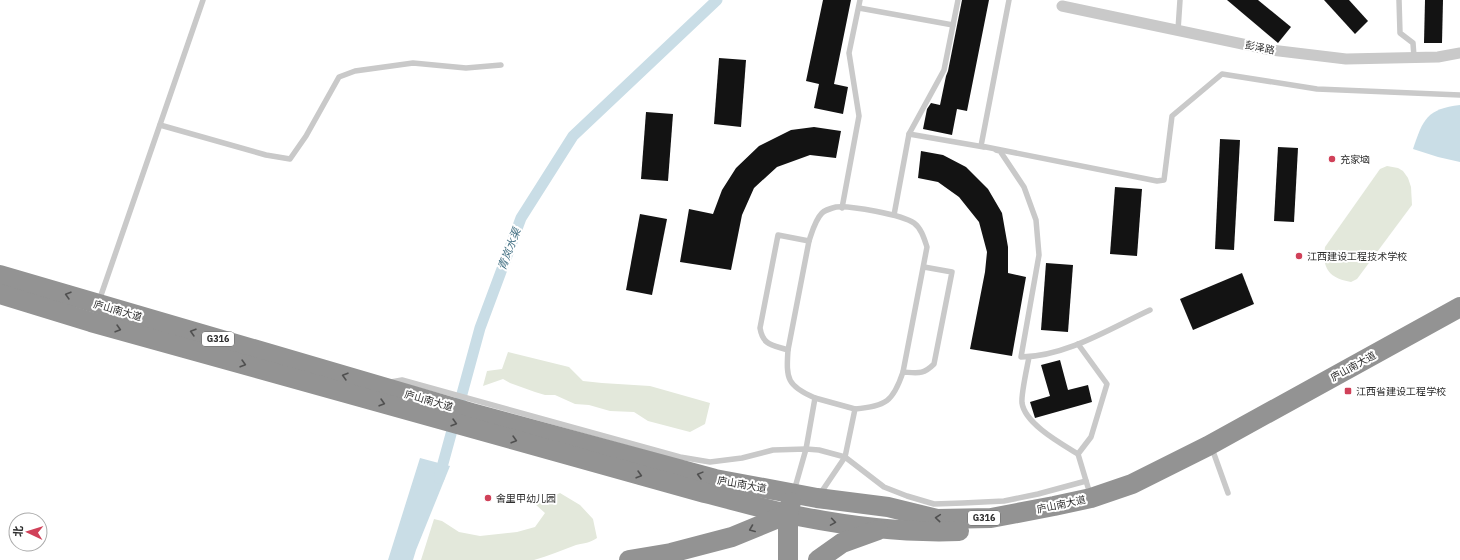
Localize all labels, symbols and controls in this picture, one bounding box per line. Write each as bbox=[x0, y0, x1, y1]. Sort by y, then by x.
street label: 彭泽路 bbox=[1244, 38, 1276, 57]
place label: 充家垴 bbox=[1340, 153, 1370, 166]
marker: 充家垴 bbox=[1327, 154, 1337, 164]
water label: 青岚水渠 bbox=[495, 224, 524, 272]
place label: 江西建设工程技术学校 bbox=[1307, 250, 1407, 263]
marker: 江西建设工程技术学校 bbox=[1294, 251, 1304, 261]
one-way arrow bbox=[65, 291, 72, 300]
street label: 庐山南大道 bbox=[92, 297, 144, 324]
one-way arrow bbox=[115, 325, 121, 333]
one-way arrow bbox=[190, 328, 197, 337]
road number: G316 bbox=[202, 332, 234, 346]
street label: 庐山南大道 bbox=[1328, 349, 1378, 384]
one-way arrow bbox=[239, 359, 246, 368]
one-way arrow bbox=[341, 372, 348, 381]
place label: 江西省建设工程学校 bbox=[1356, 385, 1446, 398]
marker: 江西省建设工程学校 bbox=[1343, 386, 1353, 396]
street label: 庐山南大道 bbox=[403, 387, 455, 414]
one-way arrow bbox=[378, 398, 385, 407]
one-way arrow bbox=[450, 418, 457, 427]
one-way arrow bbox=[510, 435, 517, 444]
one-way arrow bbox=[636, 470, 643, 478]
one-way arrow bbox=[697, 472, 704, 480]
street label: 庐山南大道 bbox=[716, 474, 768, 495]
place label: 舍里甲幼儿园 bbox=[496, 492, 556, 505]
marker: 舍里甲幼儿园 bbox=[483, 493, 493, 503]
street label: 庐山南大道 bbox=[1035, 493, 1087, 516]
road number: G316 bbox=[968, 511, 1000, 525]
north arrow bbox=[8, 512, 48, 552]
one-way arrow bbox=[935, 514, 941, 523]
one-way arrow bbox=[830, 517, 836, 526]
one-way arrow bbox=[749, 524, 756, 532]
text: 北 bbox=[11, 525, 25, 537]

